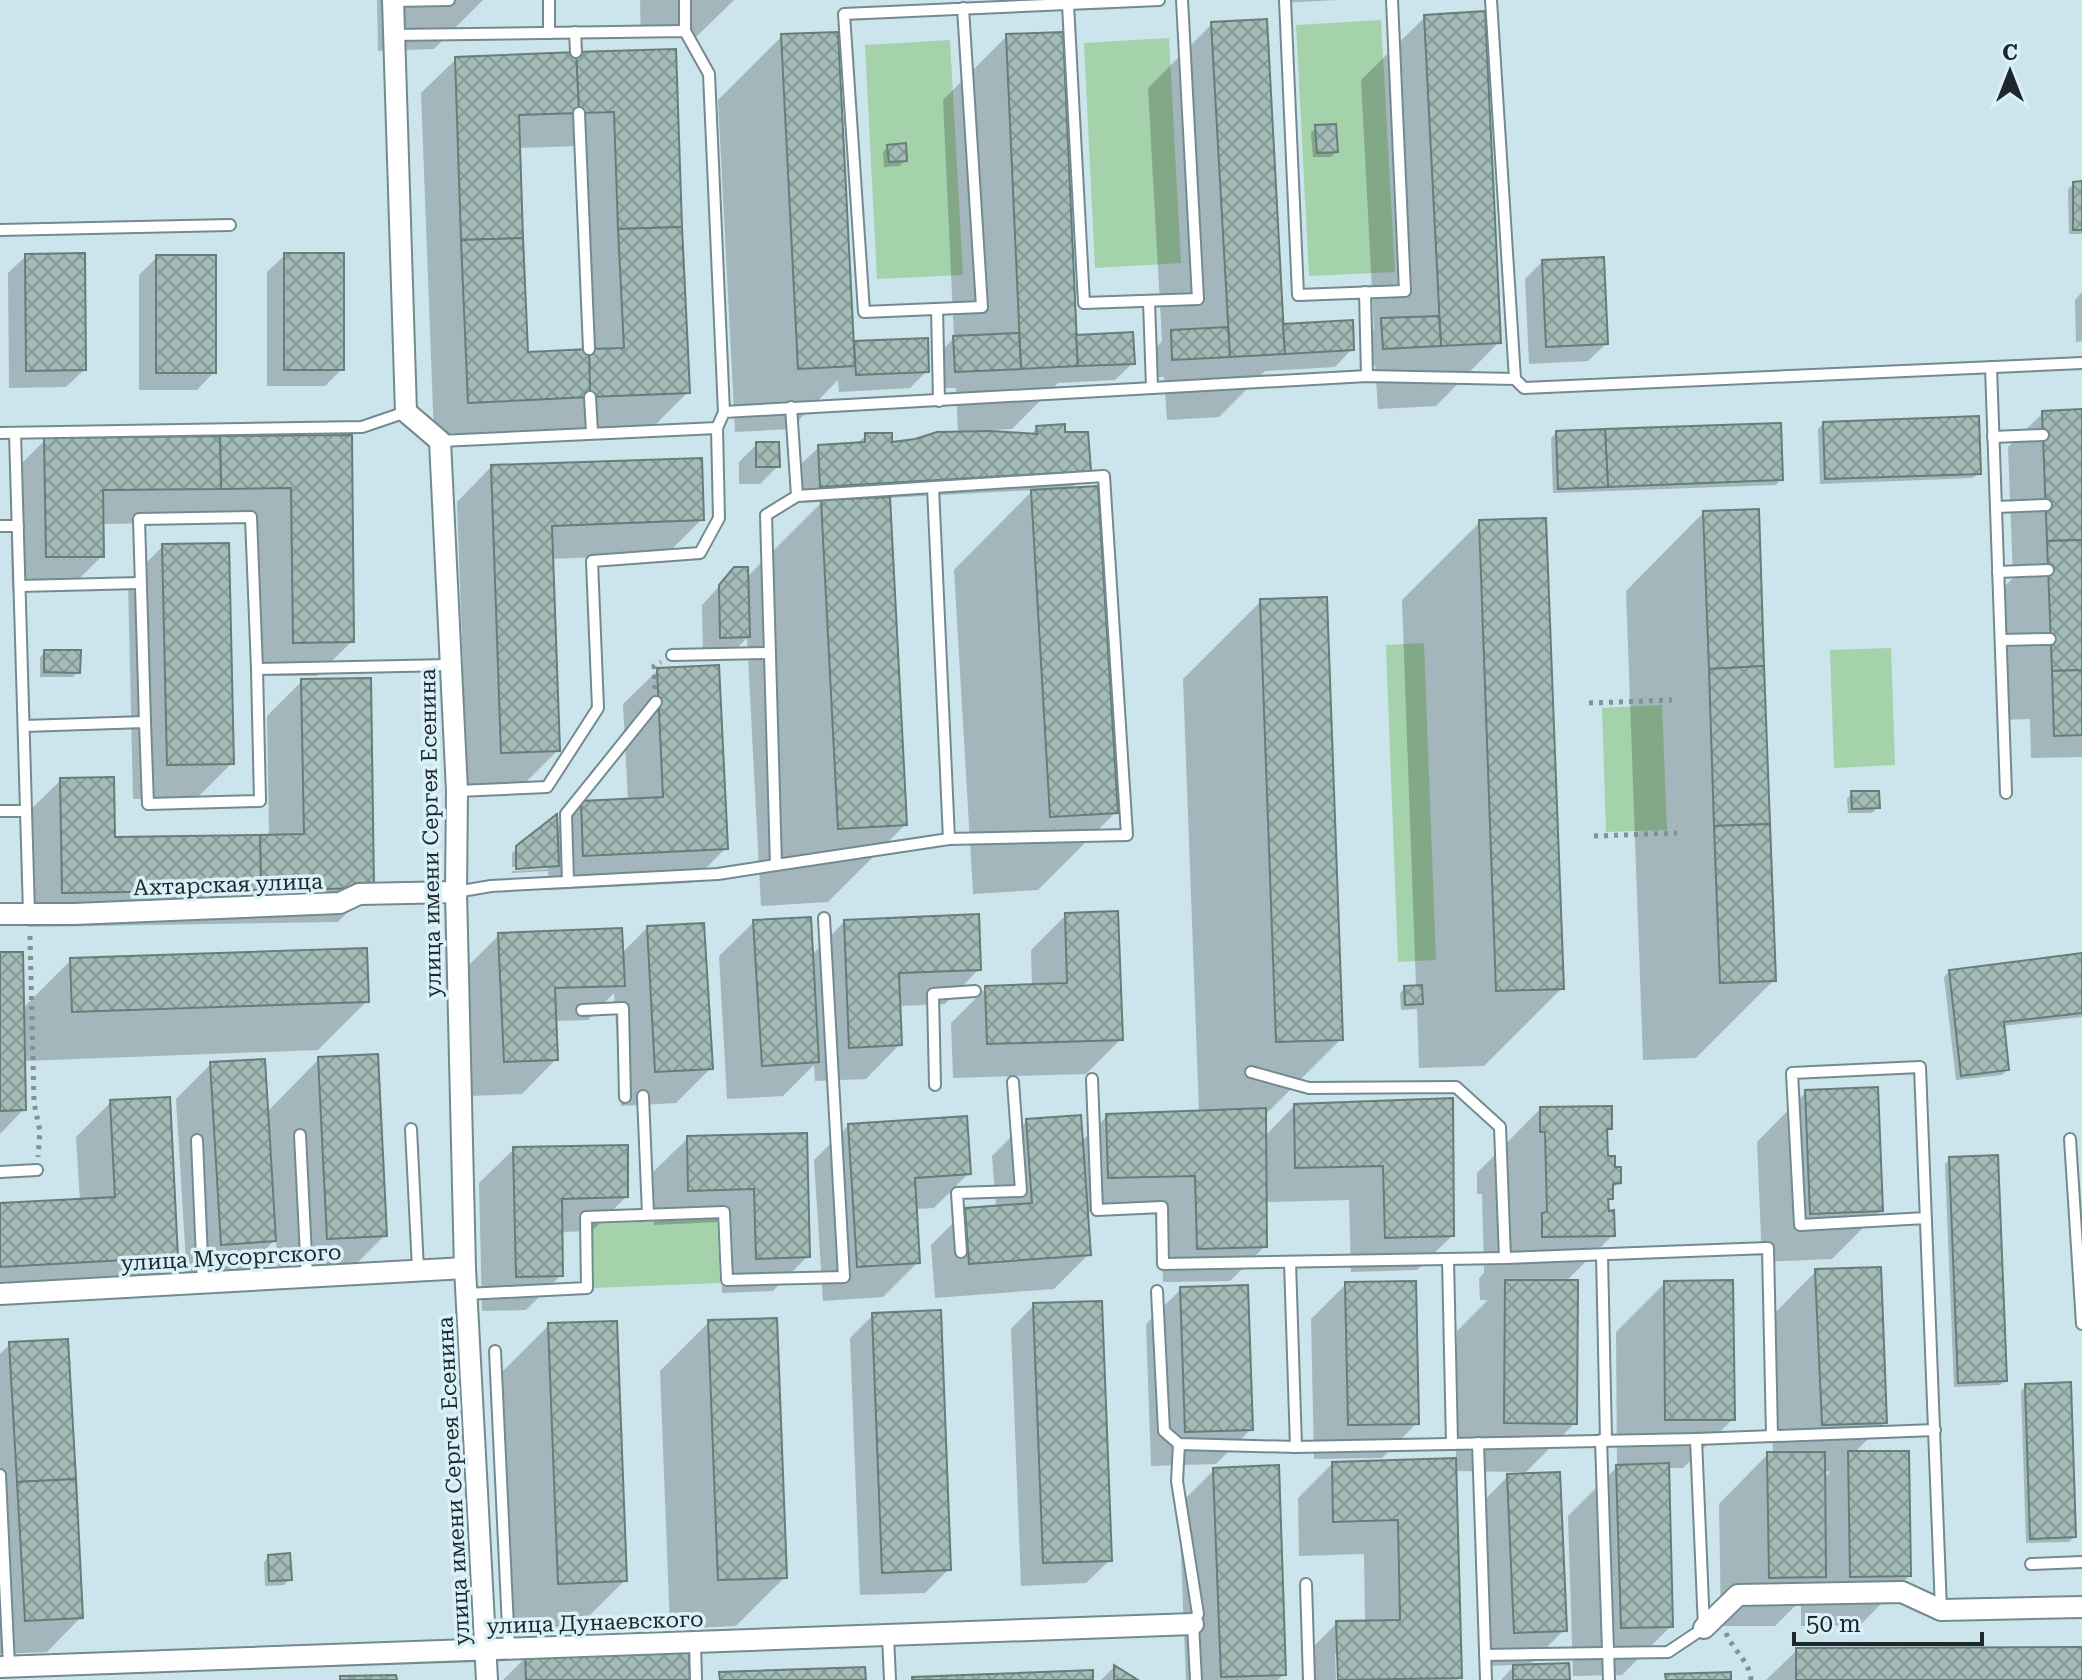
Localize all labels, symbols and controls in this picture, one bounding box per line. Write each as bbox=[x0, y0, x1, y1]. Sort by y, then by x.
north arrow bbox=[1970, 32, 2050, 112]
text: С bbox=[2002, 40, 2018, 65]
street label: улица имени Сергея Есенина bbox=[415, 668, 446, 998]
street label: Ахтарская улица bbox=[133, 869, 323, 900]
street label: улица Мусоргского bbox=[120, 1239, 342, 1276]
street label: улица имени Сергея Есенина bbox=[432, 1316, 475, 1646]
scale bar bbox=[1794, 1596, 1982, 1646]
street label: улица Дунаевского bbox=[486, 1606, 704, 1639]
text: 50 m bbox=[1806, 1610, 1861, 1638]

